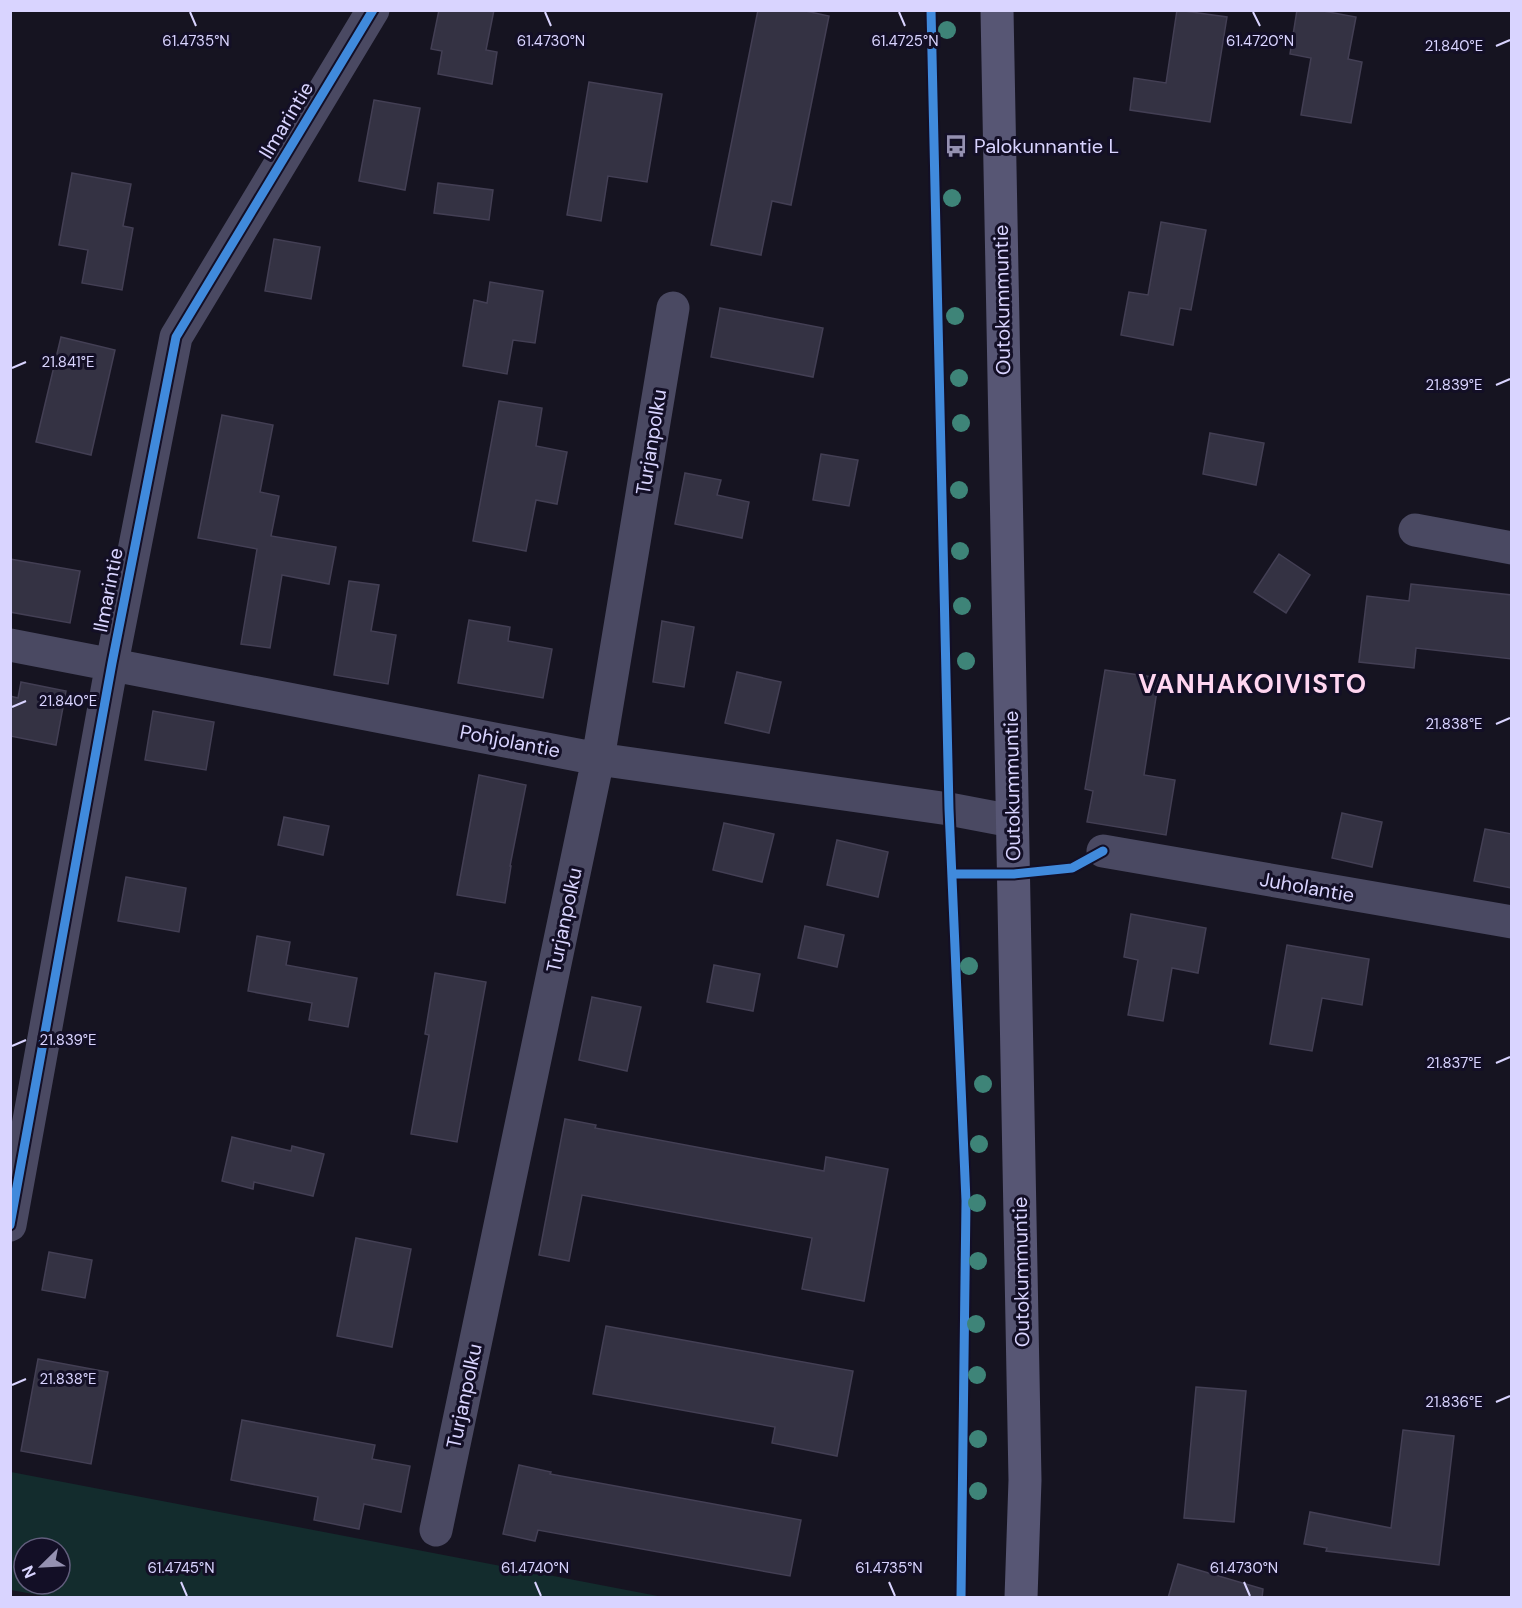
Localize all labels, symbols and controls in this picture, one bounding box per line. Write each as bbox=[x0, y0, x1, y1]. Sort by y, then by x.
text: 61.4735°N bbox=[162, 31, 230, 51]
text: 61.4730°N bbox=[517, 31, 585, 51]
text: 61.4725°N bbox=[871, 31, 939, 51]
text: 61.4720°N bbox=[1226, 31, 1294, 51]
text: 21.840°E bbox=[1425, 36, 1483, 56]
street label: Ilmarintie bbox=[253, 77, 319, 163]
bus stop icon: Palokunnantie L bbox=[943, 133, 969, 159]
place label: Palokunnantie L bbox=[974, 133, 1119, 159]
street label: Outokummuntie bbox=[988, 225, 1016, 375]
text: 21.841°E bbox=[42, 352, 94, 372]
text: 21.839°E bbox=[1426, 375, 1482, 395]
street label: Turjanpolku bbox=[630, 387, 672, 497]
street label: Ilmarintie bbox=[87, 546, 129, 634]
district label: VANHAKOIVISTO bbox=[1138, 667, 1368, 701]
text: 21.840°E bbox=[39, 691, 97, 711]
street label: Outokummuntie bbox=[998, 711, 1026, 861]
text: 21.838°E bbox=[1425, 714, 1483, 734]
street label: Pohjolantie bbox=[457, 719, 563, 763]
street label: Turjanpolku bbox=[540, 865, 588, 975]
street label: Juholantie bbox=[1258, 866, 1356, 908]
text: 21.839°E bbox=[40, 1030, 96, 1050]
text: 21.837°E bbox=[1426, 1053, 1482, 1073]
street label: Outokummuntie bbox=[1007, 1197, 1035, 1347]
street label: Turjanpolku bbox=[440, 1341, 488, 1451]
text: 21.838°E bbox=[39, 1369, 97, 1389]
text: 21.836°E bbox=[1425, 1392, 1483, 1412]
north arrow bbox=[12, 1536, 72, 1596]
text: 61.4745°N bbox=[147, 1558, 215, 1578]
text: 61.4740°N bbox=[501, 1558, 569, 1578]
text: 61.4735°N bbox=[855, 1558, 923, 1578]
text: 61.4730°N bbox=[1210, 1558, 1278, 1578]
text: N bbox=[17, 1562, 41, 1581]

